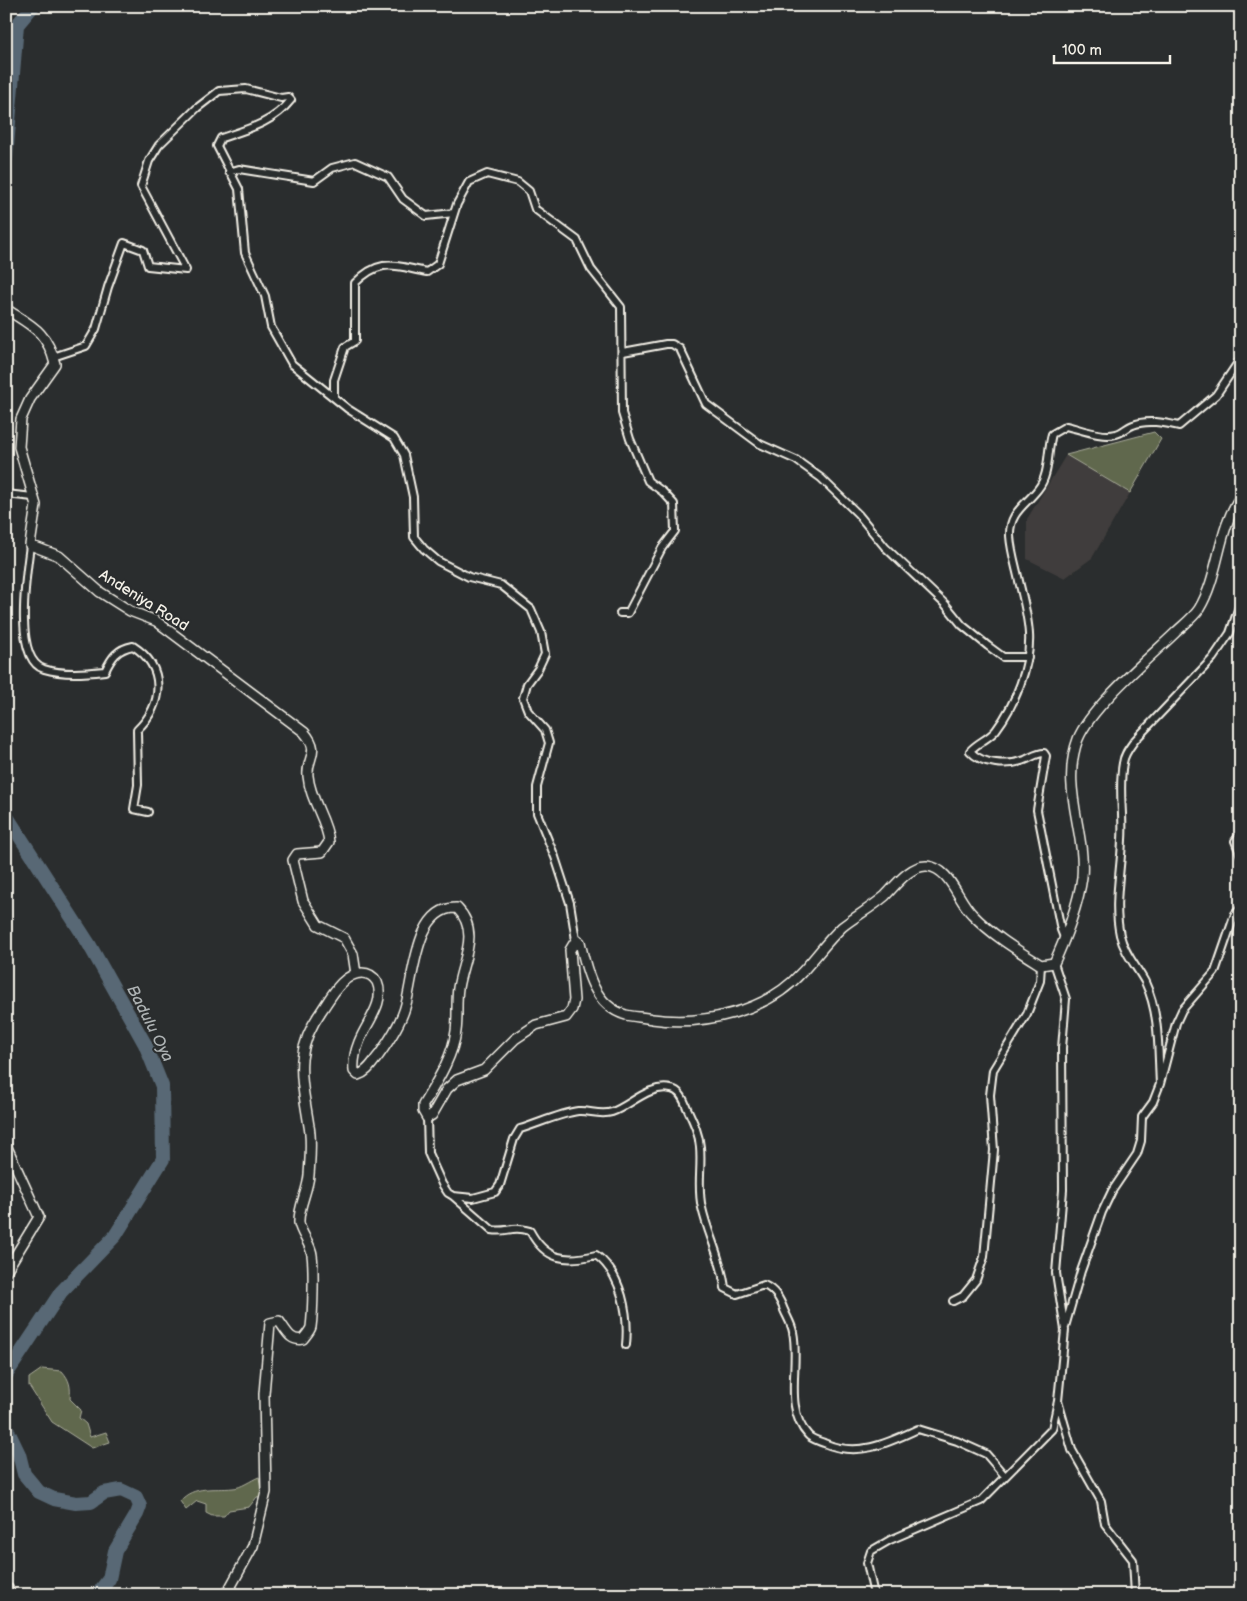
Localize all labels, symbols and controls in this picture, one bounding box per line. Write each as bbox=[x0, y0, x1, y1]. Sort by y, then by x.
scale bar bbox=[1054, 32, 1171, 64]
text: 100 m bbox=[1062, 41, 1102, 60]
street label: Andeniya Road bbox=[95, 565, 192, 636]
water label: Badulu Oya bbox=[122, 982, 177, 1065]

